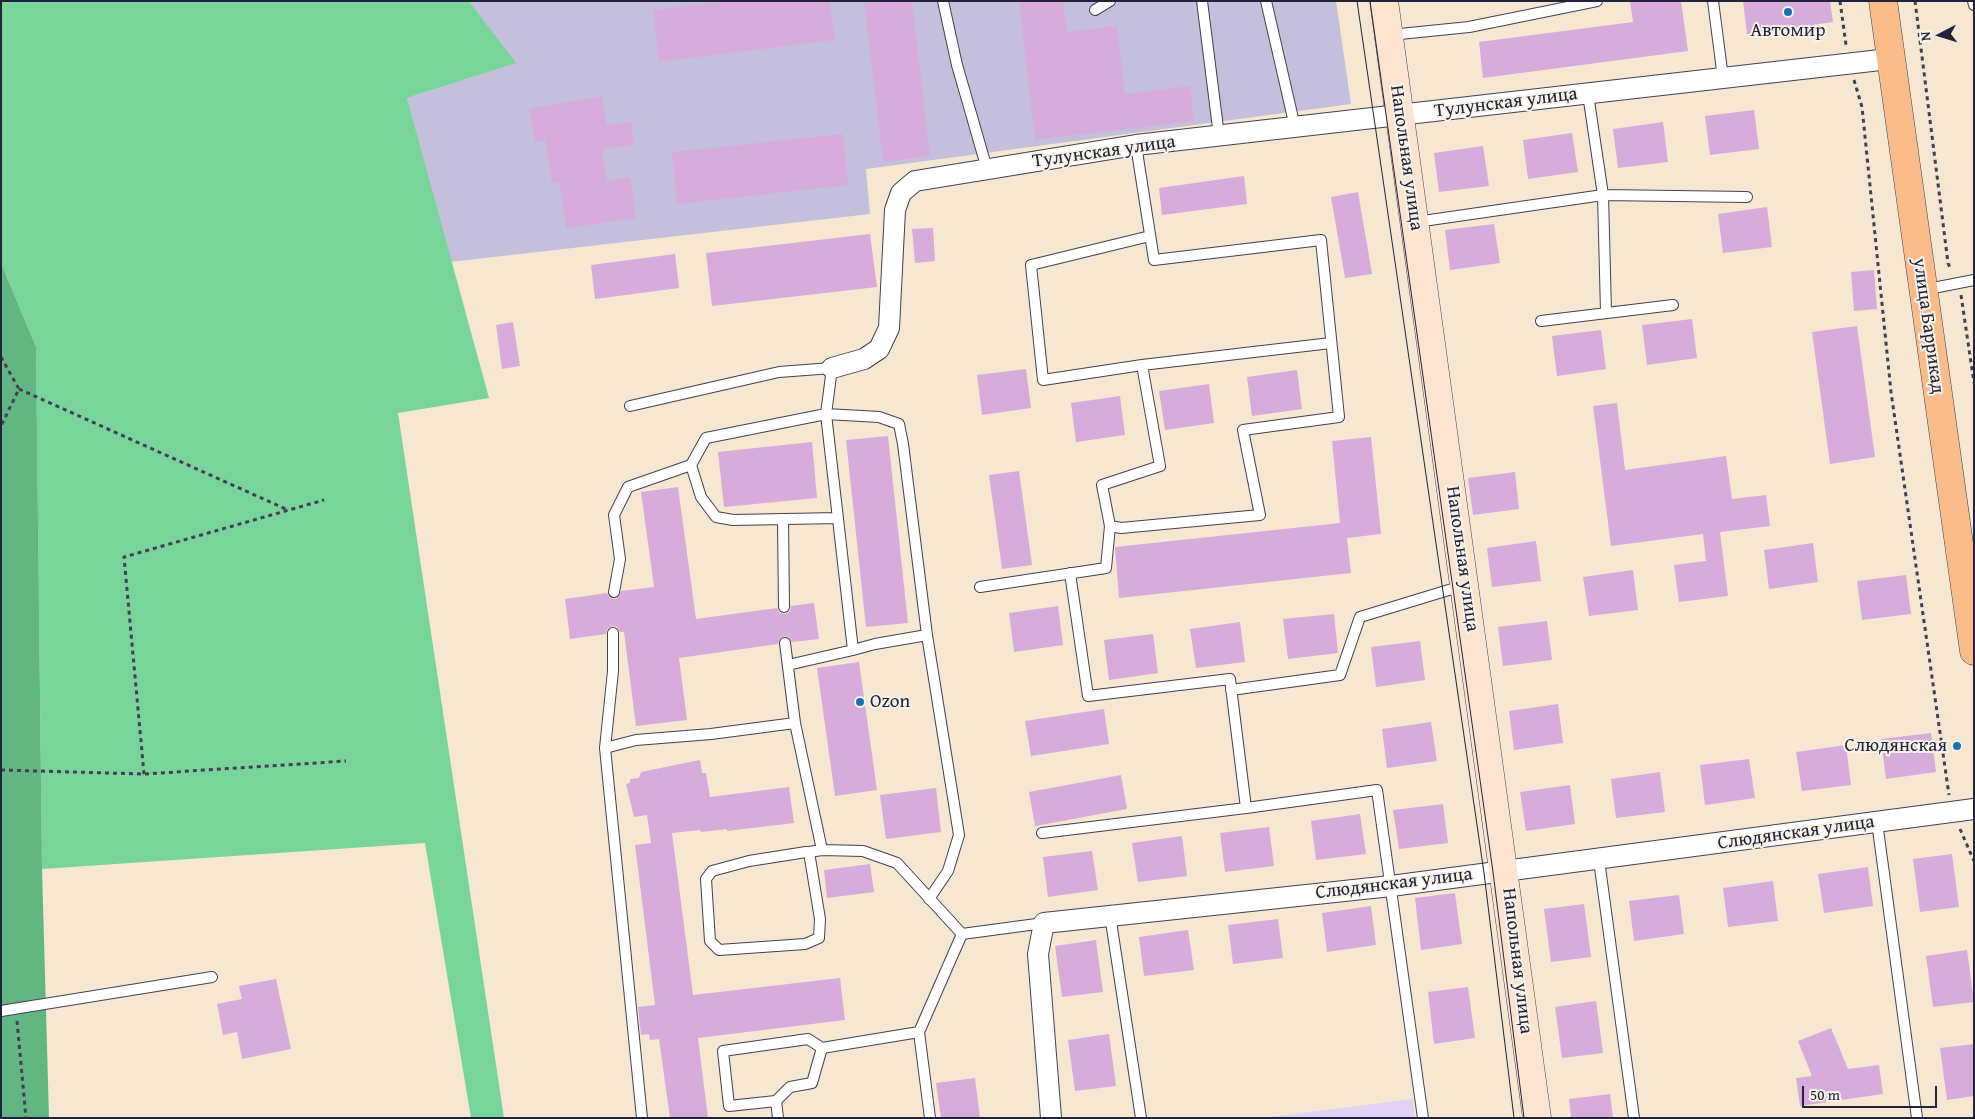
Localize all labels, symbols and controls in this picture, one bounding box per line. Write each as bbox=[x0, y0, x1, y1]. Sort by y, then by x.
marker: Автомир bbox=[1782, 6, 1794, 18]
north arrow bbox=[1915, 10, 1965, 60]
place label: Автомир bbox=[1751, 20, 1825, 42]
text: N bbox=[1915, 31, 1935, 42]
street label: Тулунская улица bbox=[1433, 83, 1579, 123]
street label: Напольная улица bbox=[1385, 84, 1427, 232]
street label: Тулунская улица bbox=[1031, 131, 1177, 173]
street label: улица Баррикад bbox=[1907, 257, 1949, 395]
street label: Напольная улица bbox=[1441, 485, 1483, 633]
place label: Ozon bbox=[870, 691, 910, 713]
marker: Ozon bbox=[854, 696, 866, 708]
place label: Слюдянская bbox=[1844, 735, 1947, 757]
marker: Слюдянская bbox=[1951, 740, 1963, 752]
street label: Слюдянская улица bbox=[1716, 811, 1876, 855]
street label: Слюдянская улица bbox=[1314, 863, 1474, 905]
street label: Напольная улица bbox=[1497, 887, 1537, 1035]
scale bar bbox=[1805, 1076, 1940, 1108]
text: 50 m bbox=[1810, 1084, 1840, 1105]

